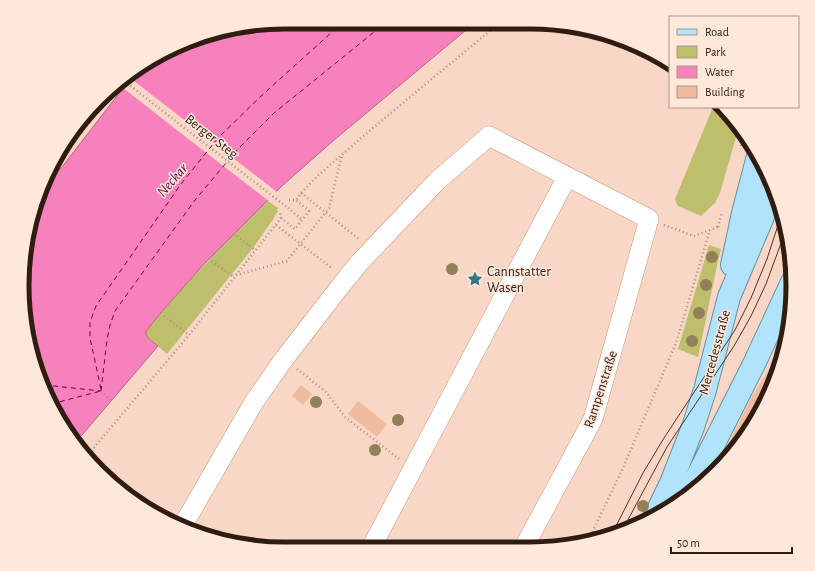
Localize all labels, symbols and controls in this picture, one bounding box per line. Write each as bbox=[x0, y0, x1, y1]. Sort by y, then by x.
legend bbox=[669, 16, 799, 108]
text: Road bbox=[705, 26, 729, 38]
text: Park bbox=[705, 46, 726, 58]
text: Water bbox=[705, 66, 734, 78]
text: Building bbox=[705, 86, 745, 98]
street label: Berger Steg bbox=[182, 112, 240, 162]
water label: Neckar bbox=[154, 160, 191, 200]
place label: Cannstatter Wasen bbox=[487, 265, 551, 295]
place icon: Cannstatter Wasen bbox=[466, 270, 484, 288]
street label: Mercedesstraße bbox=[697, 308, 733, 396]
street label: Rampenstraße bbox=[582, 349, 620, 430]
scale bar bbox=[671, 529, 792, 555]
text: 50 m bbox=[677, 537, 700, 549]

